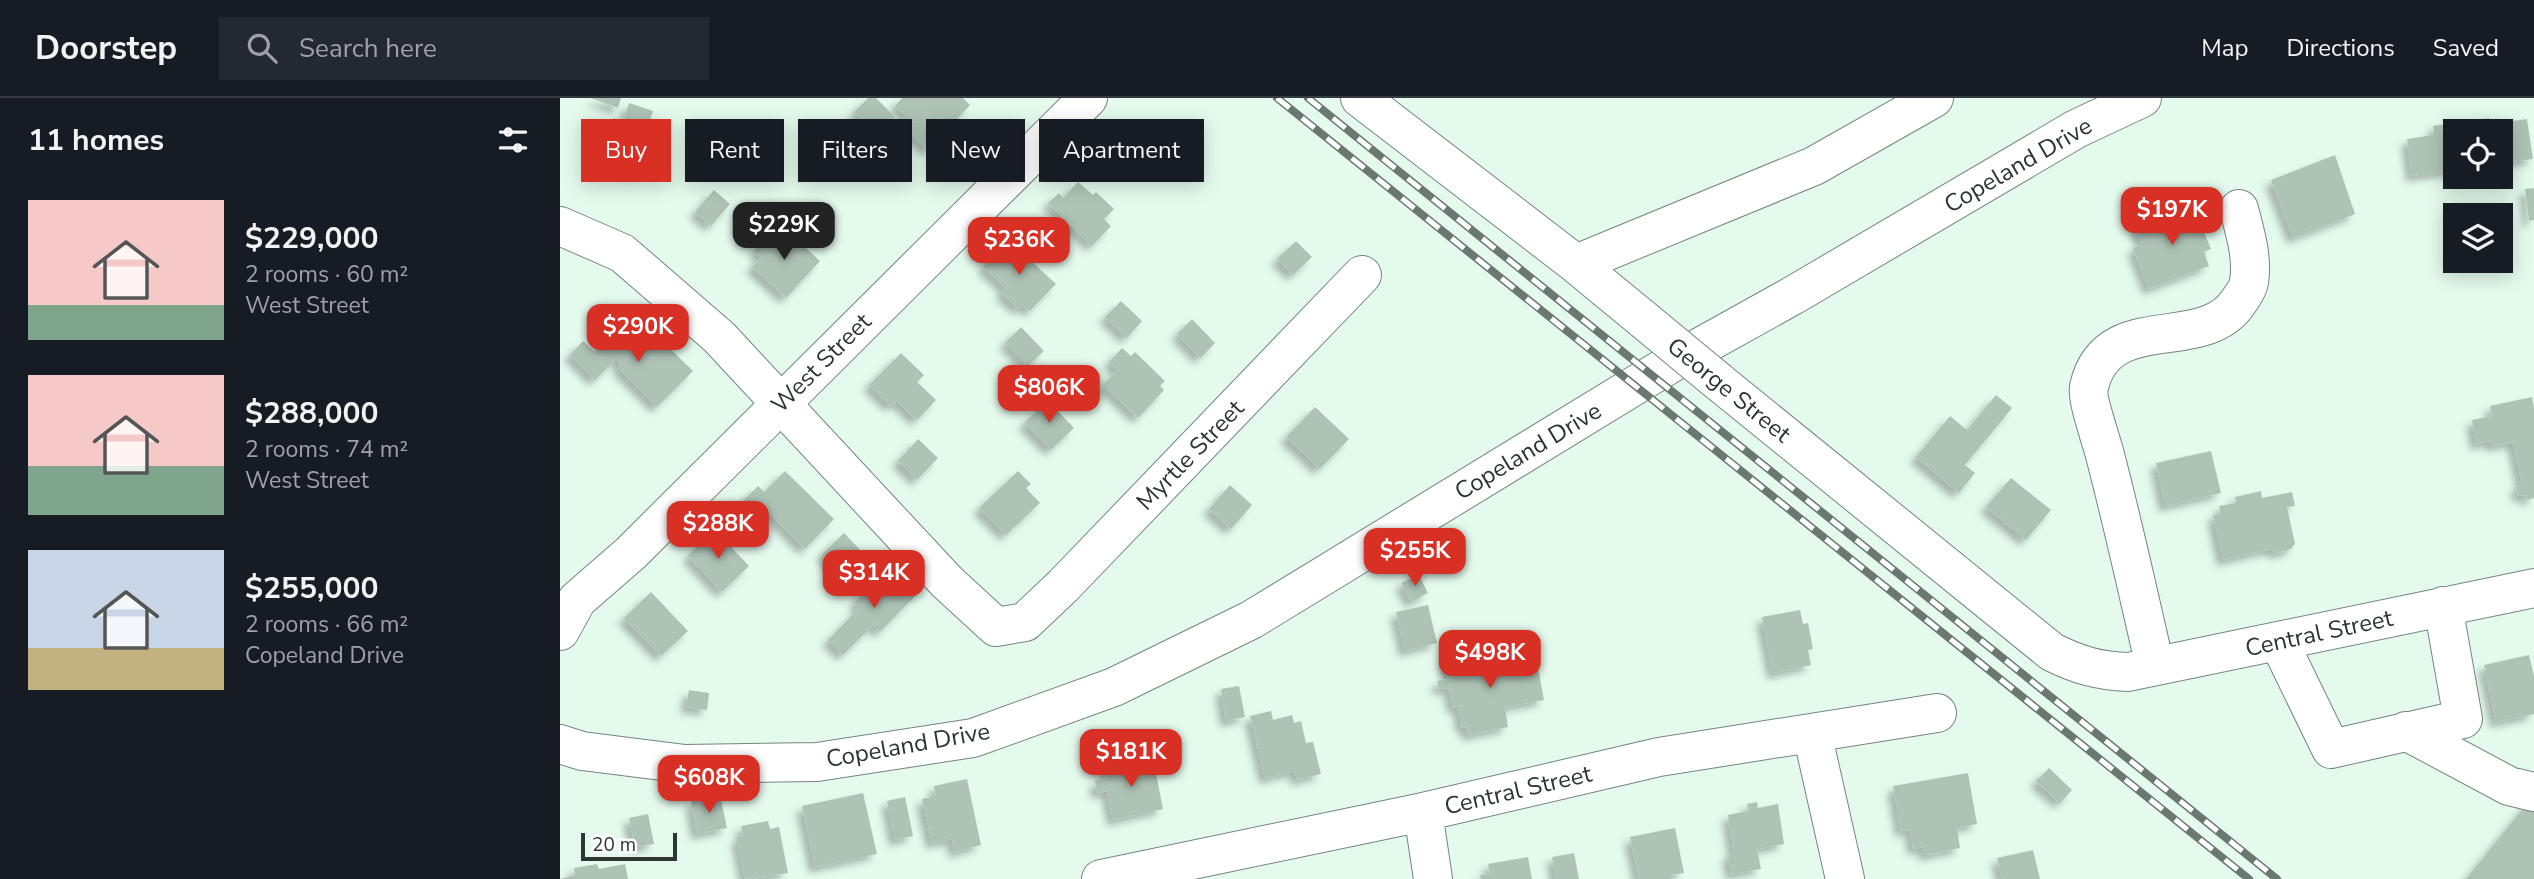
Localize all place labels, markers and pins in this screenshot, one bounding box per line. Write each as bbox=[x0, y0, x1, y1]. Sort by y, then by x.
pin: $197K bbox=[2123, 188, 2221, 247]
pin: $229K bbox=[735, 202, 833, 262]
pin: $236K bbox=[970, 218, 1068, 277]
pin: $290K bbox=[589, 304, 687, 364]
pin: $806K bbox=[1000, 366, 1098, 425]
pin: $288K bbox=[669, 502, 767, 561]
pin: $255K bbox=[1366, 528, 1464, 588]
pin: $314K bbox=[825, 550, 923, 610]
pin: $498K bbox=[1441, 630, 1539, 690]
pin: $181K bbox=[1082, 730, 1180, 789]
pin: $608K bbox=[660, 756, 758, 815]

